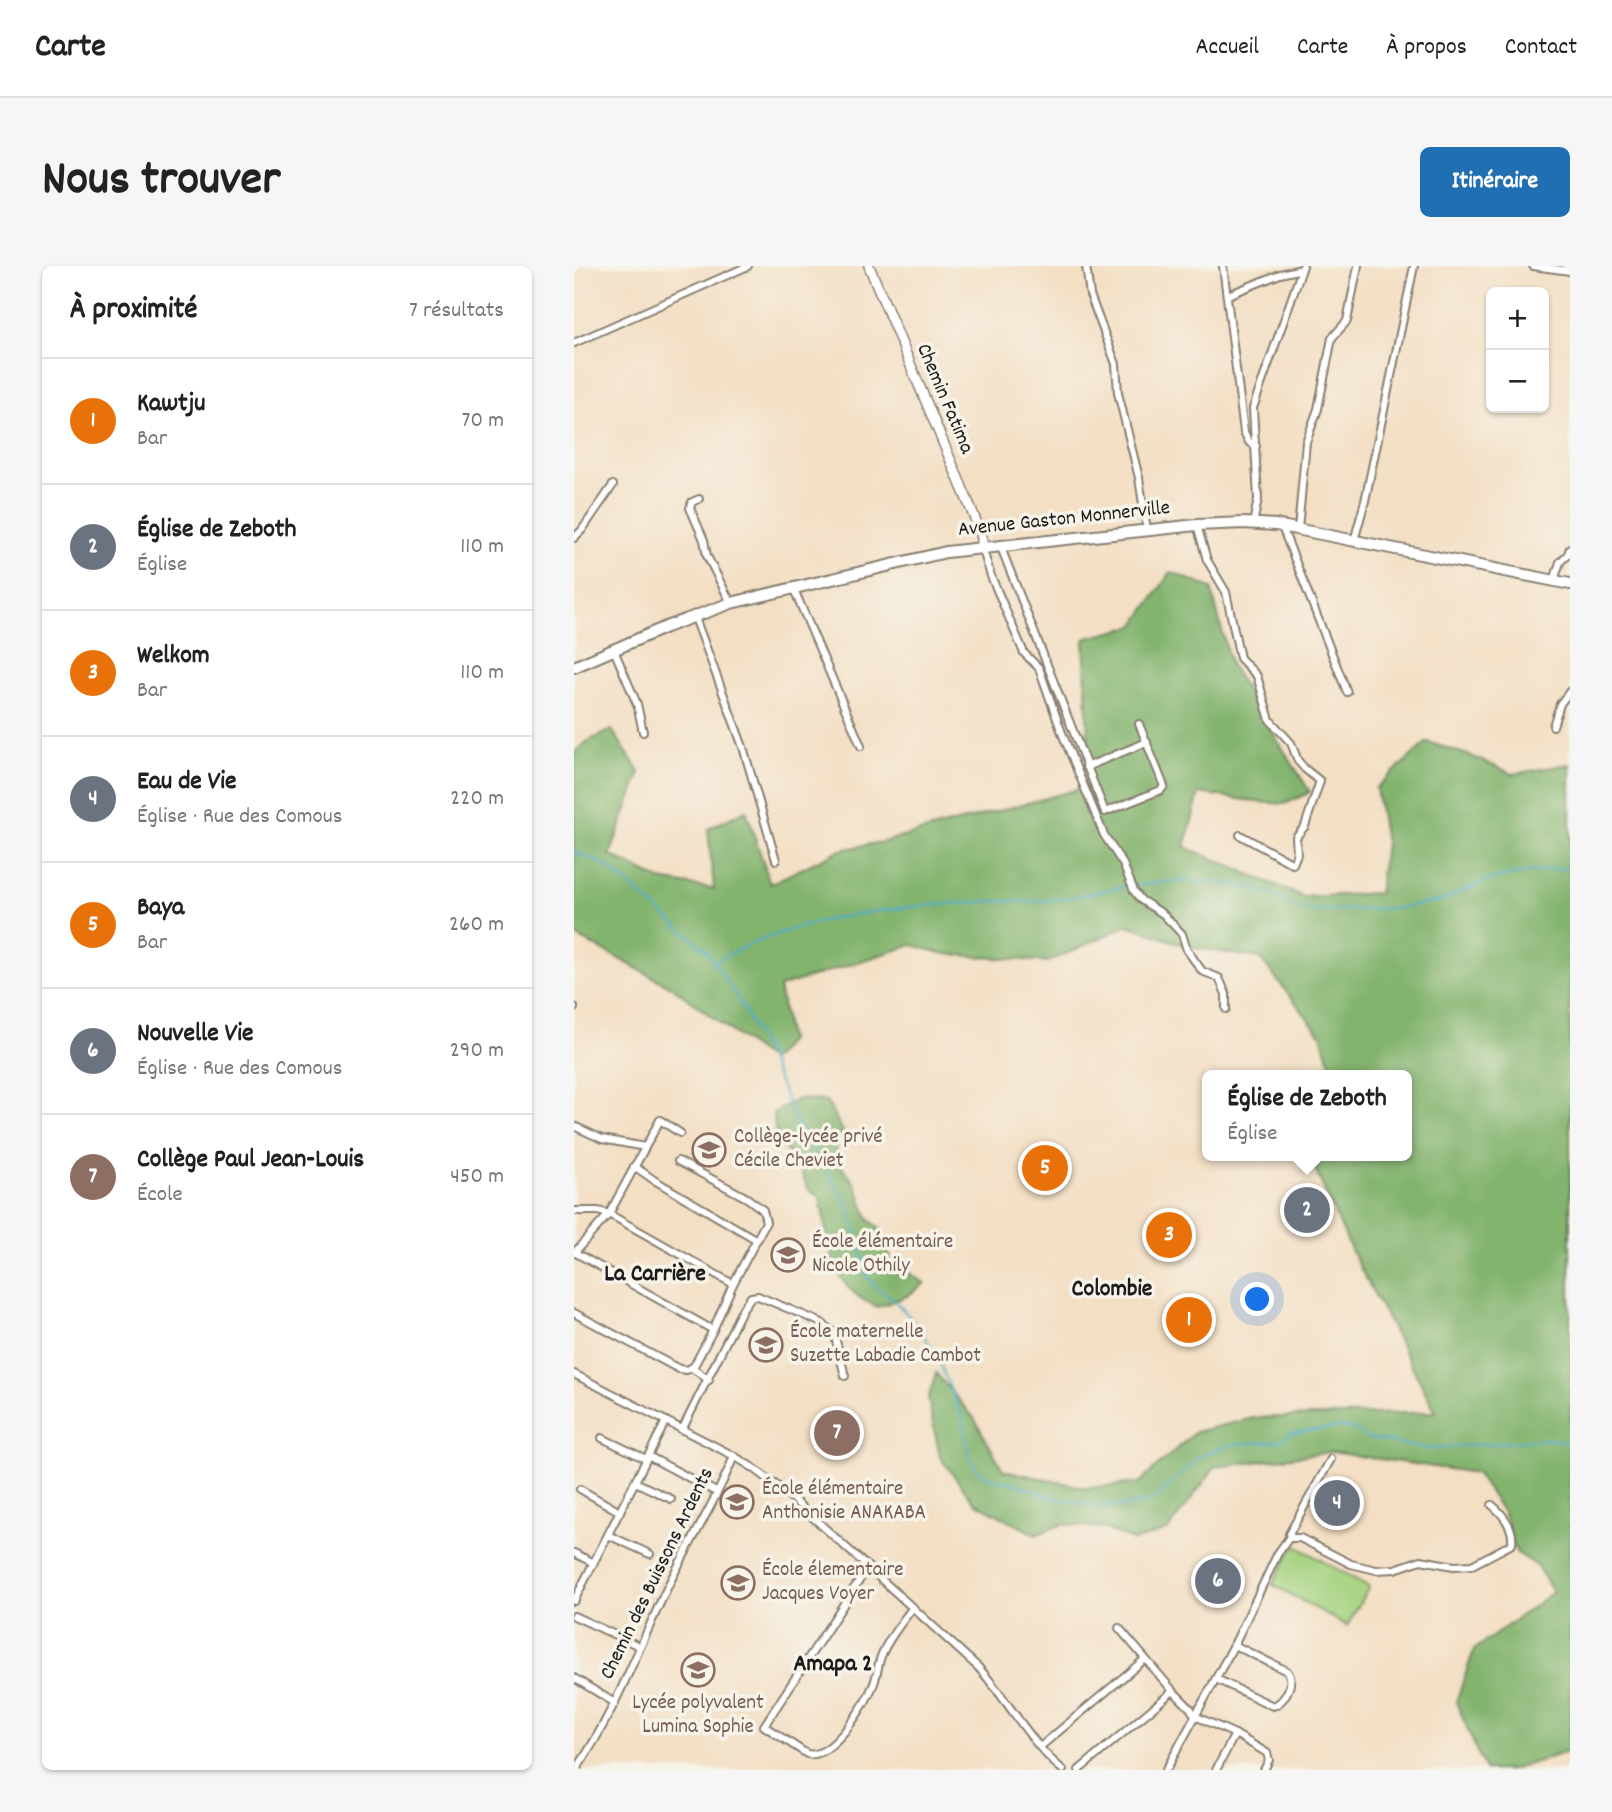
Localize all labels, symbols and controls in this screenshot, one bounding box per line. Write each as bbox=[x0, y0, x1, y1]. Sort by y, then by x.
text: Carte bbox=[35, 25, 106, 72]
text: Accueil bbox=[1195, 31, 1259, 65]
text: Carte bbox=[1297, 31, 1348, 65]
text: À propos bbox=[1386, 31, 1467, 65]
text: Contact bbox=[1505, 31, 1577, 65]
text: Nous trouver bbox=[42, 147, 280, 217]
button: Itinéraire bbox=[1420, 147, 1570, 217]
map controls bbox=[1486, 287, 1549, 413]
button: + bbox=[1486, 287, 1549, 350]
text: À proximité bbox=[70, 290, 197, 333]
text: 7 résultats bbox=[409, 295, 504, 328]
street label: Chemin Fatima bbox=[907, 339, 981, 460]
button: − bbox=[1486, 350, 1549, 413]
text: Kawtju bbox=[137, 386, 206, 423]
text: 1 bbox=[90, 405, 96, 438]
text: 70 m bbox=[462, 405, 504, 438]
text: Bar bbox=[137, 423, 167, 456]
street label: Avenue Gaston Monnerville bbox=[956, 494, 1172, 546]
text: Église de Zeboth bbox=[137, 512, 296, 549]
text: 2 bbox=[88, 531, 98, 564]
text: 110 m bbox=[460, 531, 504, 564]
text: Église bbox=[137, 549, 187, 582]
text: Welkom bbox=[137, 638, 210, 675]
text: 3 bbox=[88, 657, 98, 690]
text: 110 m bbox=[460, 657, 504, 690]
text: Bar bbox=[137, 675, 167, 708]
text: Eau de Vie bbox=[137, 764, 236, 801]
text: 4 bbox=[88, 783, 98, 816]
text: 220 m bbox=[450, 783, 504, 816]
text: Église · Rue des Comous bbox=[137, 801, 342, 834]
text: Baya bbox=[137, 890, 184, 927]
text: 5 bbox=[88, 909, 98, 942]
text: 260 m bbox=[449, 909, 504, 942]
text: Bar bbox=[137, 927, 167, 960]
text: Nouvelle Vie bbox=[137, 1016, 253, 1053]
text: 6 bbox=[87, 1035, 99, 1068]
text: 290 m bbox=[450, 1035, 504, 1068]
text: Église · Rue des Comous bbox=[137, 1053, 342, 1086]
popup bbox=[1202, 1070, 1412, 1161]
text: Église de Zeboth bbox=[1227, 1081, 1387, 1118]
text: Église bbox=[1227, 1118, 1277, 1151]
place label: Collège-lycée privé Cécile Cheviet bbox=[734, 1123, 883, 1177]
school or university icon: Collège-lycée privé Cécile Cheviet bbox=[690, 1131, 728, 1169]
text: Collège Paul Jean-Louis bbox=[137, 1142, 364, 1179]
pin: 5 bbox=[1022, 1142, 1068, 1194]
text: 7 bbox=[89, 1161, 97, 1194]
text: 450 m bbox=[450, 1161, 504, 1194]
text: École bbox=[137, 1179, 183, 1212]
pin: 2 bbox=[1284, 1184, 1330, 1236]
pin: 3 bbox=[1146, 1209, 1192, 1261]
place label: École élémentaire Nicole Othily bbox=[812, 1228, 953, 1282]
school or university icon: École élémentaire Nicole Othily bbox=[769, 1236, 807, 1274]
district label: La Carrière bbox=[604, 1258, 706, 1292]
district label: Colombie bbox=[1072, 1273, 1153, 1307]
your location bbox=[1240, 1282, 1274, 1316]
pin: 1 bbox=[1166, 1294, 1212, 1346]
place label: École maternelle Suzette Labadie Cambot bbox=[790, 1318, 981, 1372]
school or university icon: École maternelle Suzette Labadie Cambot bbox=[747, 1326, 785, 1364]
pin: 7 bbox=[814, 1407, 860, 1459]
street label: Chemin des Buissons Ardents bbox=[594, 1463, 722, 1685]
place label: École élémentaire Anthonisie ANAKABA bbox=[762, 1475, 926, 1529]
pin: 4 bbox=[1314, 1477, 1360, 1529]
school or university icon: École élémentaire Anthonisie ANAKABA bbox=[718, 1483, 756, 1521]
pin: 6 bbox=[1195, 1555, 1241, 1607]
place label: École élementaire Jacques Voyer bbox=[762, 1556, 904, 1610]
school or university icon: École élementaire Jacques Voyer bbox=[719, 1564, 757, 1602]
district label: Amapa 2 bbox=[793, 1648, 873, 1682]
school or university icon: Lycée polyvalent Lumina Sophie bbox=[679, 1651, 717, 1689]
place label: Lycée polyvalent Lumina Sophie bbox=[632, 1689, 764, 1743]

